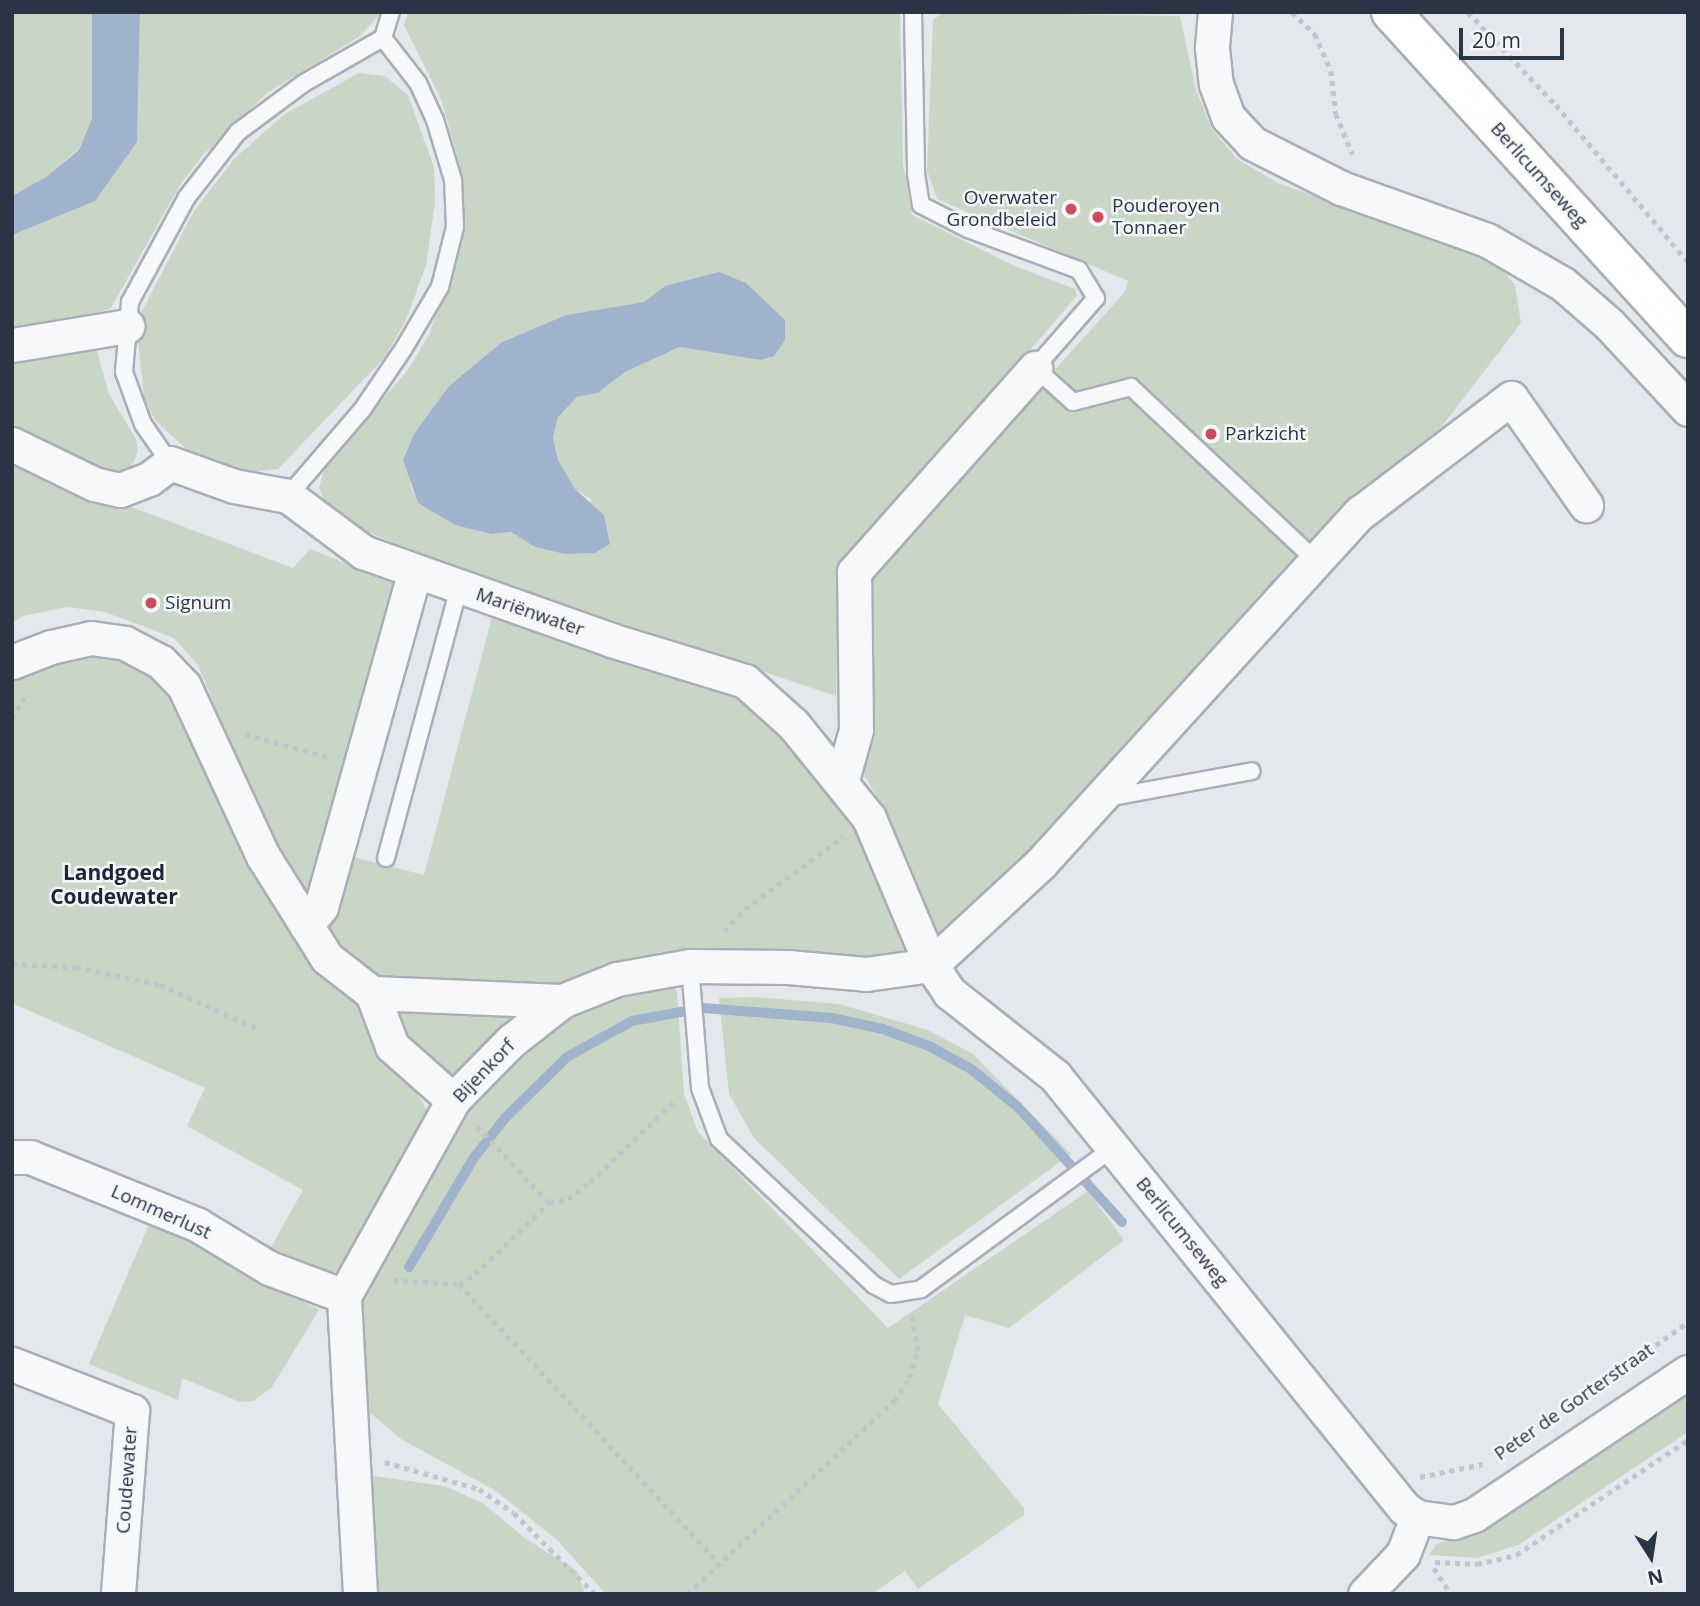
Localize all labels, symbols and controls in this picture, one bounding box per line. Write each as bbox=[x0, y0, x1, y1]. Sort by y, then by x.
scale bar bbox=[1462, 14, 1567, 58]
text: 20 m bbox=[1472, 26, 1521, 54]
street label: Berlicumseweg bbox=[1486, 118, 1592, 232]
place label: Overwater Grondbeleid bbox=[947, 187, 1057, 231]
place label: Pouderoyen Tonnaer bbox=[1112, 195, 1220, 239]
marker: Overwater Grondbeleid bbox=[1063, 201, 1079, 217]
marker: Pouderoyen Tonnaer bbox=[1090, 209, 1106, 225]
place label: Parkzicht bbox=[1225, 423, 1306, 445]
marker: Parkzicht bbox=[1203, 426, 1219, 442]
street label: Mariënwater bbox=[473, 583, 587, 641]
place label: Signum bbox=[165, 592, 231, 614]
marker: Signum bbox=[143, 595, 159, 611]
district label: Landgoed Coudewater bbox=[50, 859, 178, 909]
street label: Bijenkorf bbox=[448, 1034, 520, 1108]
street label: Berlicumseweg bbox=[1131, 1173, 1233, 1291]
street label: Lommerlust bbox=[107, 1180, 215, 1244]
street label: Peter de Gorterstraat bbox=[1490, 1338, 1658, 1466]
street label: Coudewater bbox=[112, 1425, 142, 1535]
north arrow bbox=[1616, 1522, 1686, 1592]
text: N bbox=[1645, 1563, 1666, 1592]

